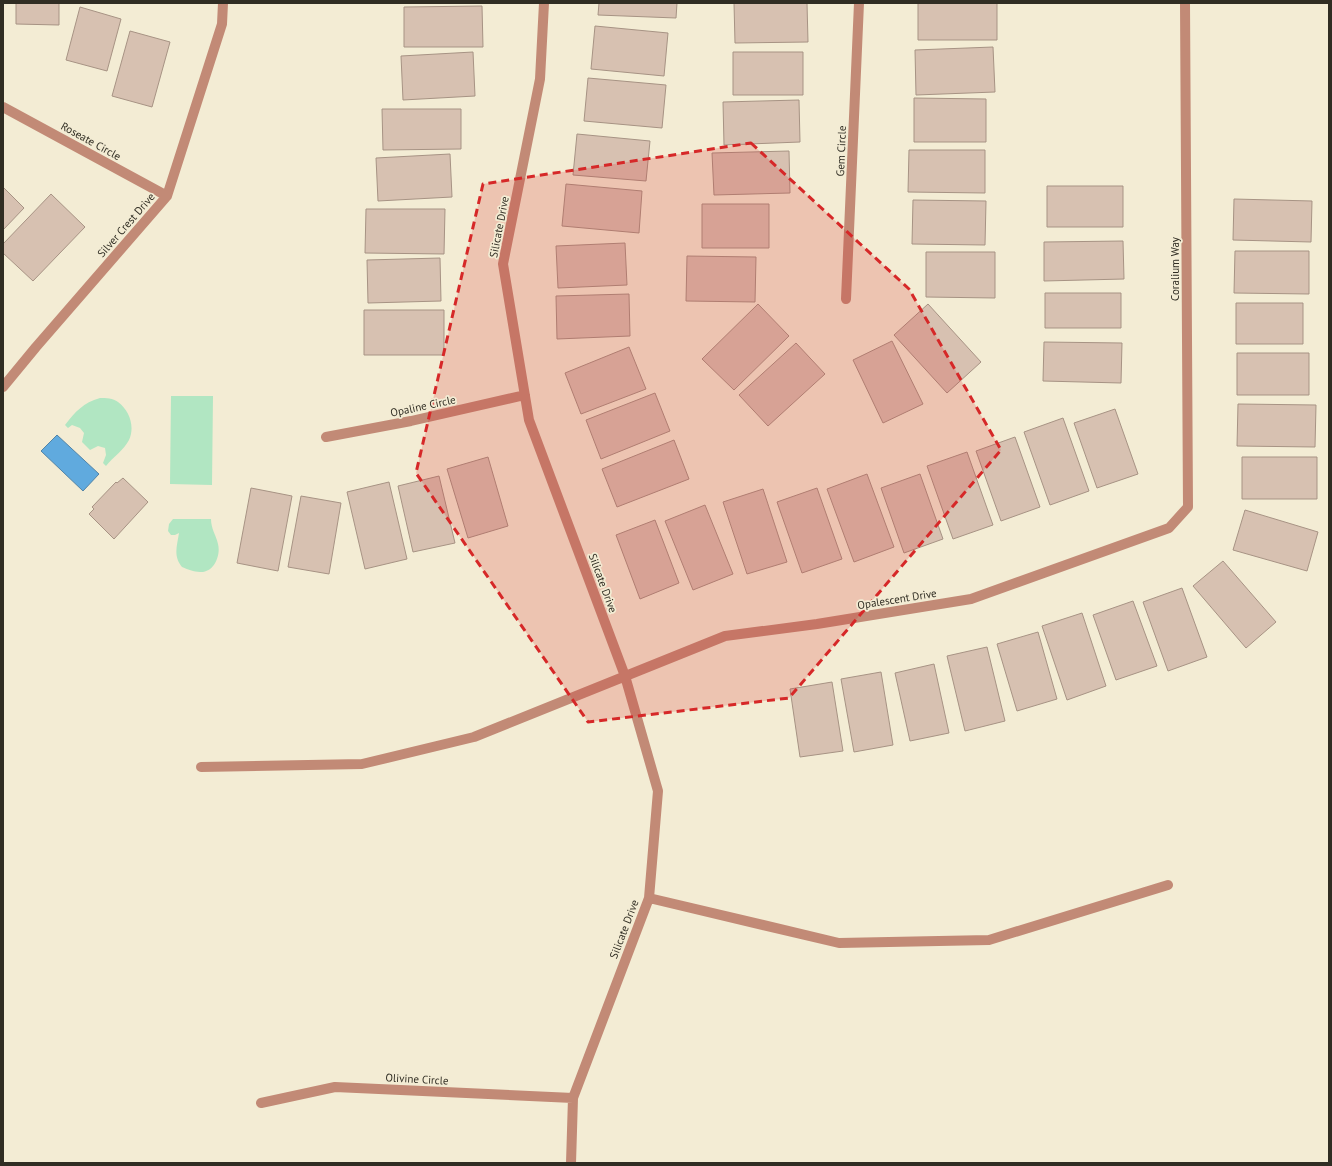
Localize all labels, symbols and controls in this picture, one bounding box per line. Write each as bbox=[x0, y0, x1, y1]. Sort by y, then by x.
street label: Roseate Circle bbox=[59, 119, 124, 163]
street label: Gem Circle bbox=[833, 125, 849, 177]
street label: Silver Crest Drive bbox=[94, 190, 158, 260]
street label: Silicate Drive bbox=[486, 195, 512, 259]
street label: Coralium Way bbox=[1168, 236, 1182, 301]
street label: Opaline Circle bbox=[389, 392, 457, 420]
street label: Silicate Drive bbox=[586, 551, 620, 615]
street label: Opalescent Drive bbox=[856, 586, 938, 612]
street label: Silicate Drive bbox=[606, 897, 642, 961]
street label: Olivine Circle bbox=[385, 1070, 449, 1088]

